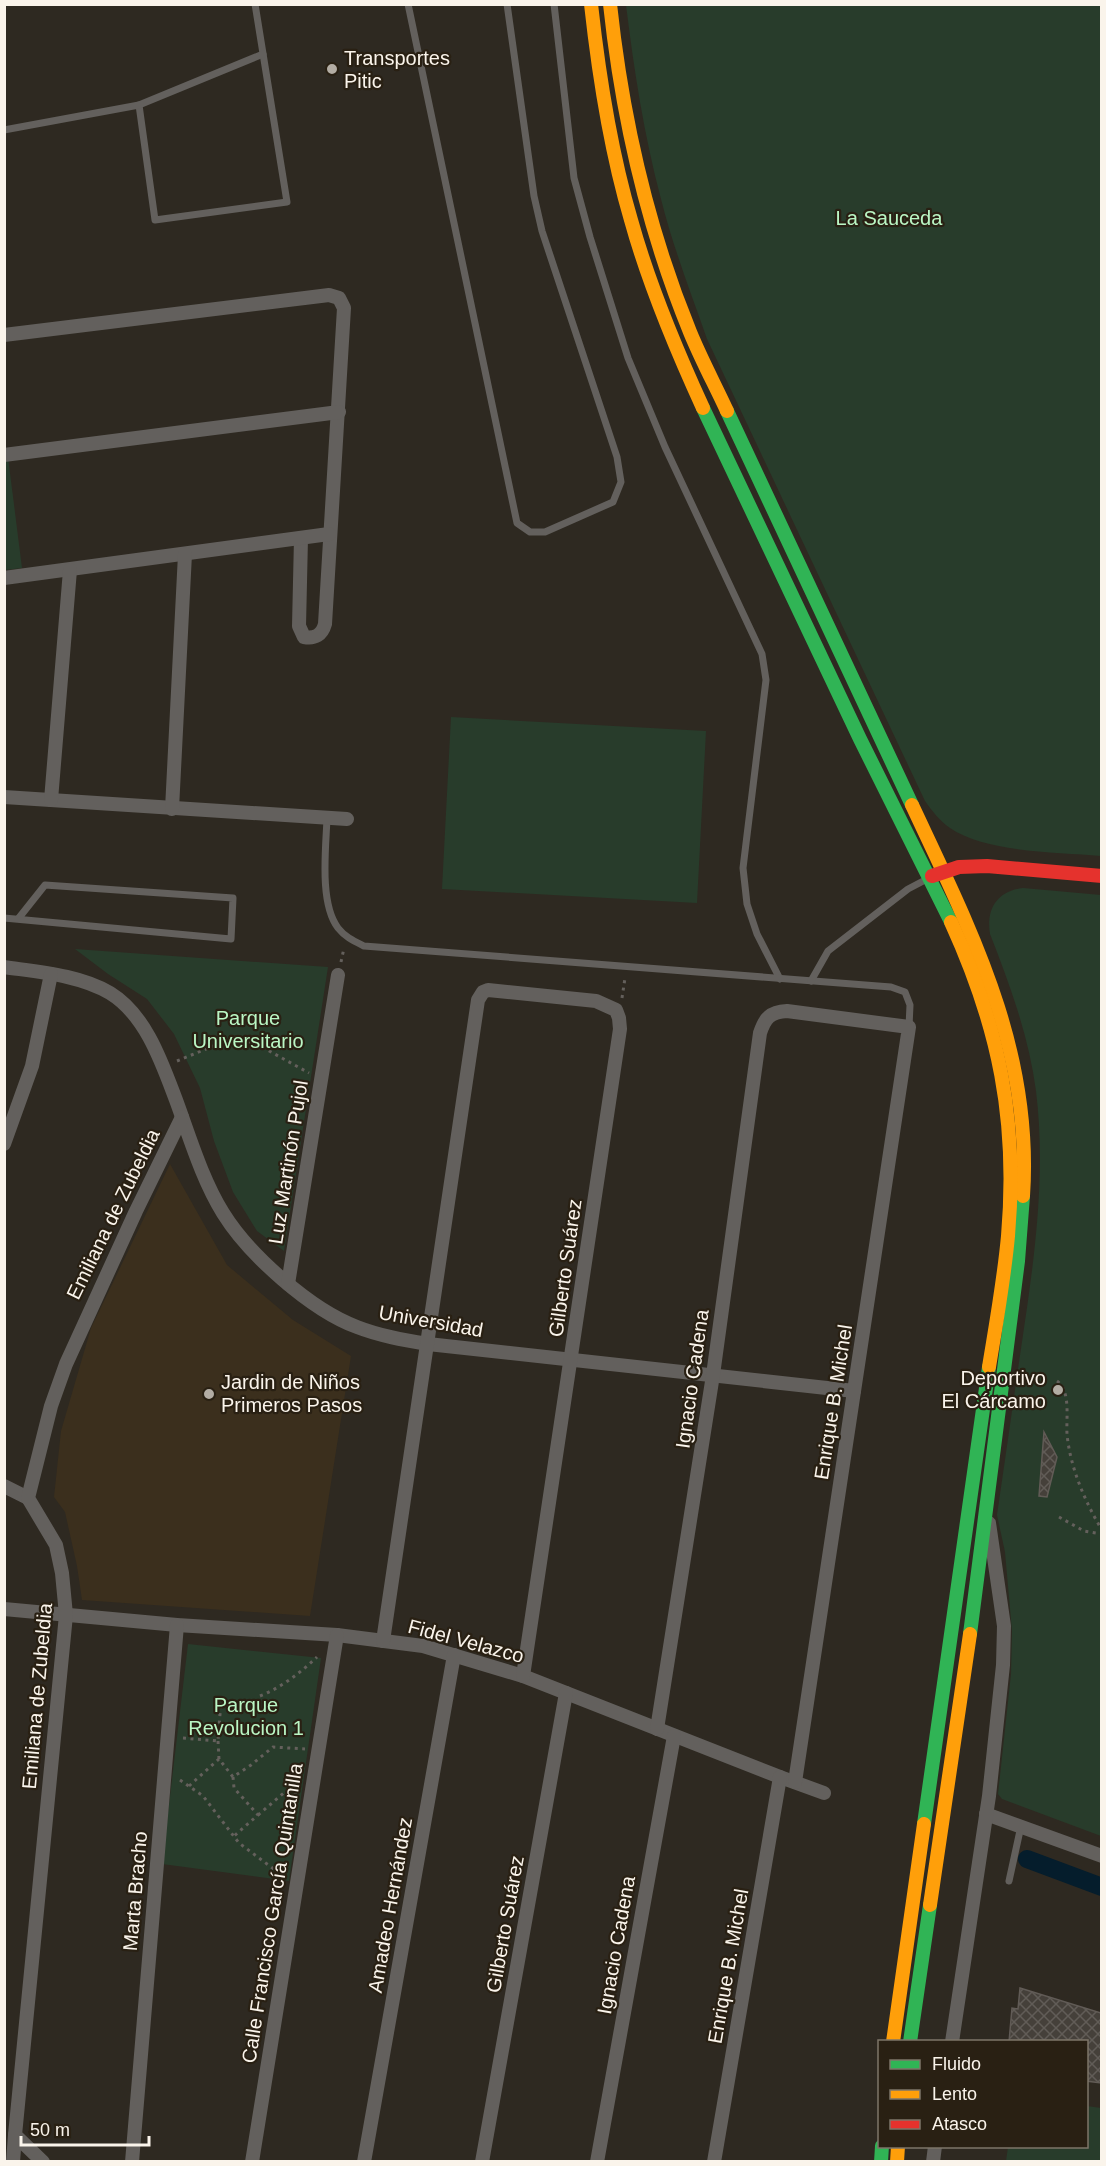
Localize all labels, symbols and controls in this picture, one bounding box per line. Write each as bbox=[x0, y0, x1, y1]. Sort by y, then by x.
place label: Transportes Pitic bbox=[344, 47, 450, 92]
marker: Transportes Pitic bbox=[325, 62, 339, 76]
park label: La Sauceda bbox=[836, 207, 943, 229]
park label: Parque Universitario bbox=[192, 1007, 304, 1052]
street label: Luz Martinón Pujol bbox=[264, 1078, 312, 1246]
street label: Emiliana de Zubeldia bbox=[62, 1124, 164, 1303]
street label: Gilberto Suárez bbox=[544, 1198, 586, 1338]
street label: Universidad bbox=[377, 1301, 485, 1341]
street label: Ignacio Cadena bbox=[671, 1307, 713, 1450]
street label: Enrique B. Michel bbox=[810, 1323, 856, 1481]
place label: Deportivo El Cárcamo bbox=[942, 1367, 1046, 1412]
place label: Jardin de Niños Primeros Pasos bbox=[221, 1371, 362, 1416]
marker: Deportivo El Cárcamo bbox=[1051, 1383, 1065, 1397]
marker: Jardin de Niños Primeros Pasos bbox=[202, 1387, 216, 1401]
street label: Emiliana de Zubeldia bbox=[18, 1601, 56, 1790]
street label: Fidel Velazco bbox=[406, 1615, 526, 1667]
park label: Parque Revolucion 1 bbox=[188, 1694, 304, 1739]
street label: Calle Francisco García Quintanilla bbox=[237, 1761, 307, 2065]
street label: Amadeo Hernández bbox=[364, 1815, 416, 1995]
street label: Marta Bracho bbox=[119, 1830, 151, 1952]
street label: Gilberto Suárez bbox=[482, 1854, 528, 1994]
street label: Ignacio Cadena bbox=[593, 1873, 639, 2016]
street label: Enrique B. Michel bbox=[704, 1887, 752, 2045]
legend bbox=[878, 2040, 1088, 2148]
text: Fluido bbox=[932, 2054, 981, 2074]
text: Lento bbox=[932, 2084, 977, 2104]
scale bar bbox=[21, 2109, 148, 2147]
text: Atasco bbox=[932, 2114, 987, 2134]
text: 50 m bbox=[30, 2120, 70, 2140]

